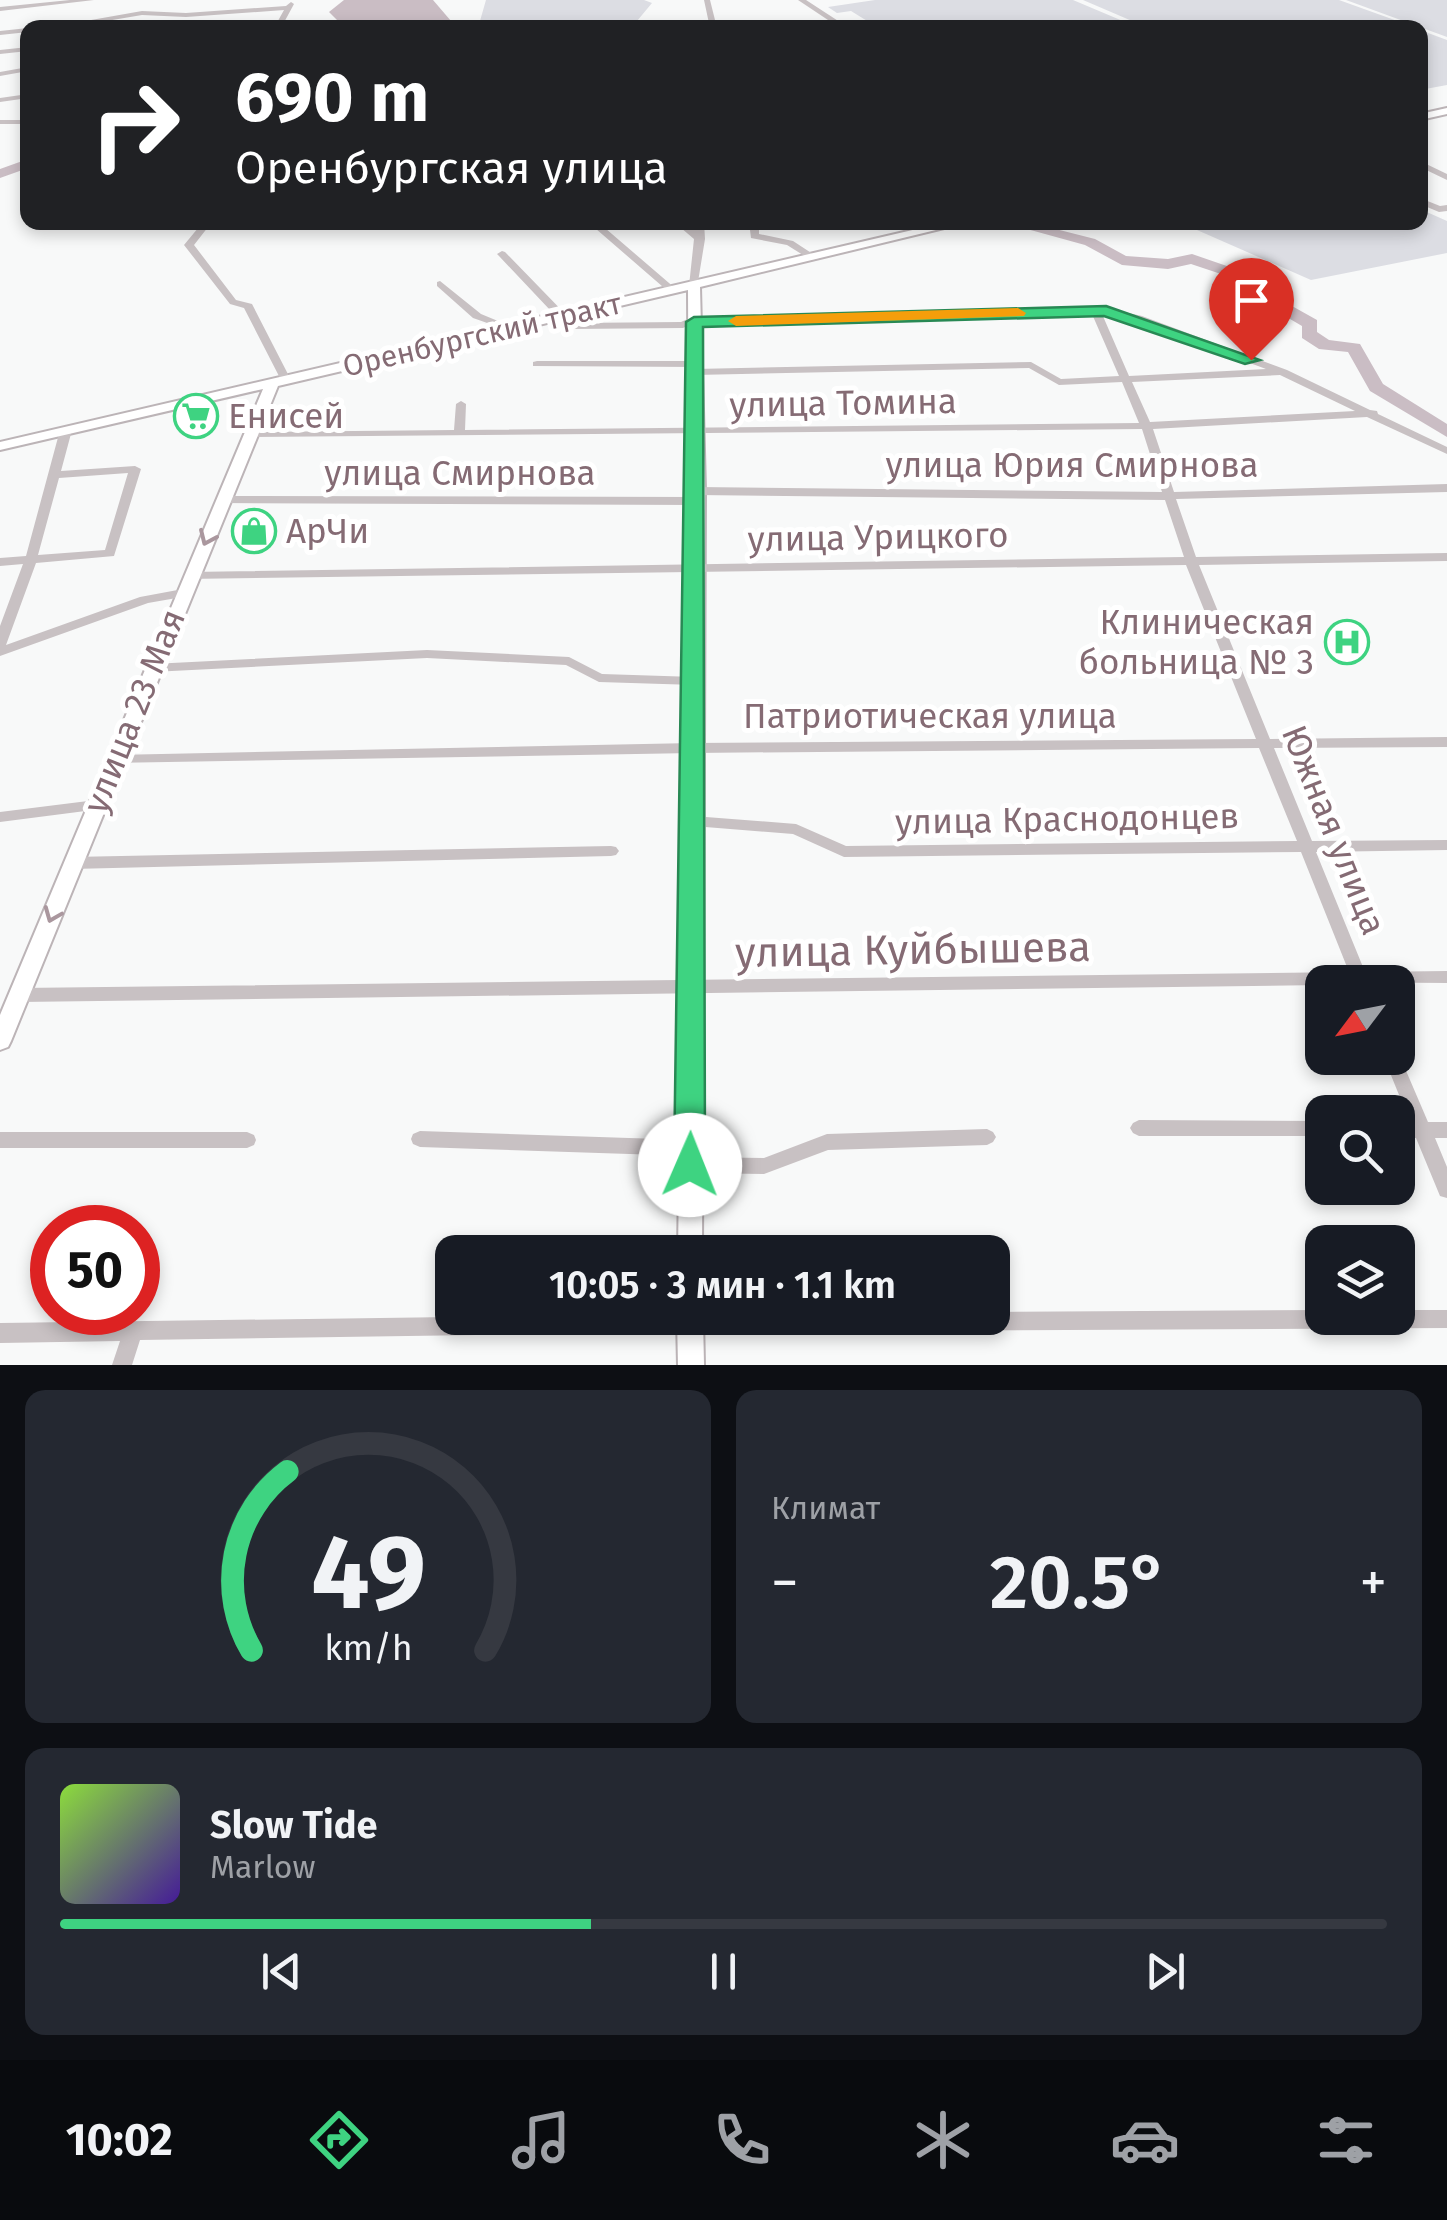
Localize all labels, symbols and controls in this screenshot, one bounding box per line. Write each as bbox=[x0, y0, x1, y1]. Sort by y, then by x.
text: 690 m bbox=[235, 56, 429, 140]
icon: right bbox=[70, 60, 200, 190]
text: Оренбургская улица bbox=[235, 141, 668, 195]
pin bbox=[1209, 258, 1294, 361]
icon: arrive bbox=[1224, 273, 1279, 328]
street label: Оренбургский тракт bbox=[339, 285, 625, 385]
street label: улица Томина bbox=[729, 380, 957, 426]
supermarket icon: Енисей bbox=[173, 393, 219, 439]
place label: Енисей bbox=[228, 395, 344, 437]
street label: улица Юрия Смирнова bbox=[885, 444, 1259, 486]
street label: улица Смирнова bbox=[324, 452, 596, 494]
shop icon: АрЧи bbox=[231, 508, 277, 554]
place label: АрЧи bbox=[286, 510, 369, 552]
street label: улица Урицкого bbox=[747, 514, 1009, 560]
one-way arrow bbox=[200, 528, 220, 546]
place label: Клиническая больница № 3 bbox=[1079, 601, 1314, 683]
street label: улица 23 Мая bbox=[74, 603, 194, 819]
hospital icon: Клиническая больница № 3 bbox=[1324, 619, 1370, 665]
street label: Патриотическая улица bbox=[743, 695, 1117, 737]
street label: Южная улица bbox=[1273, 719, 1395, 941]
street label: улица Краснодонцев bbox=[895, 795, 1239, 843]
one-way arrow bbox=[43, 905, 63, 923]
street label: улица Куйбышева bbox=[735, 922, 1091, 978]
north arrow bbox=[1305, 965, 1415, 1075]
map controls bbox=[1305, 965, 1415, 1335]
button: search bbox=[1305, 1095, 1415, 1205]
position arrow bbox=[638, 1113, 742, 1217]
speed limit sign: 50 bbox=[30, 1205, 160, 1335]
button: layers bbox=[1305, 1225, 1415, 1335]
text: 10:05 · 3 мин · 1.1 km bbox=[549, 1262, 896, 1308]
text: Климат bbox=[771, 1489, 880, 1527]
text: 49 bbox=[311, 1511, 425, 1636]
text: 20.5° bbox=[990, 1538, 1168, 1628]
text: − bbox=[771, 1550, 799, 1616]
text: + bbox=[1360, 1550, 1387, 1616]
text: km/h bbox=[324, 1627, 412, 1669]
text: Slow Tide bbox=[210, 1802, 378, 1848]
text: Marlow bbox=[210, 1848, 316, 1886]
icon: previous bbox=[254, 1944, 309, 1999]
icon: pause bbox=[696, 1944, 751, 1999]
icon: next bbox=[1138, 1944, 1193, 1999]
icon: directions bbox=[304, 2105, 374, 2175]
icon: music bbox=[506, 2105, 576, 2175]
icon: phone bbox=[707, 2105, 777, 2175]
icon: climate bbox=[908, 2105, 978, 2175]
icon: car bbox=[1110, 2105, 1180, 2175]
icon: filters bbox=[1311, 2105, 1381, 2175]
text: 10:02 bbox=[66, 2113, 173, 2167]

